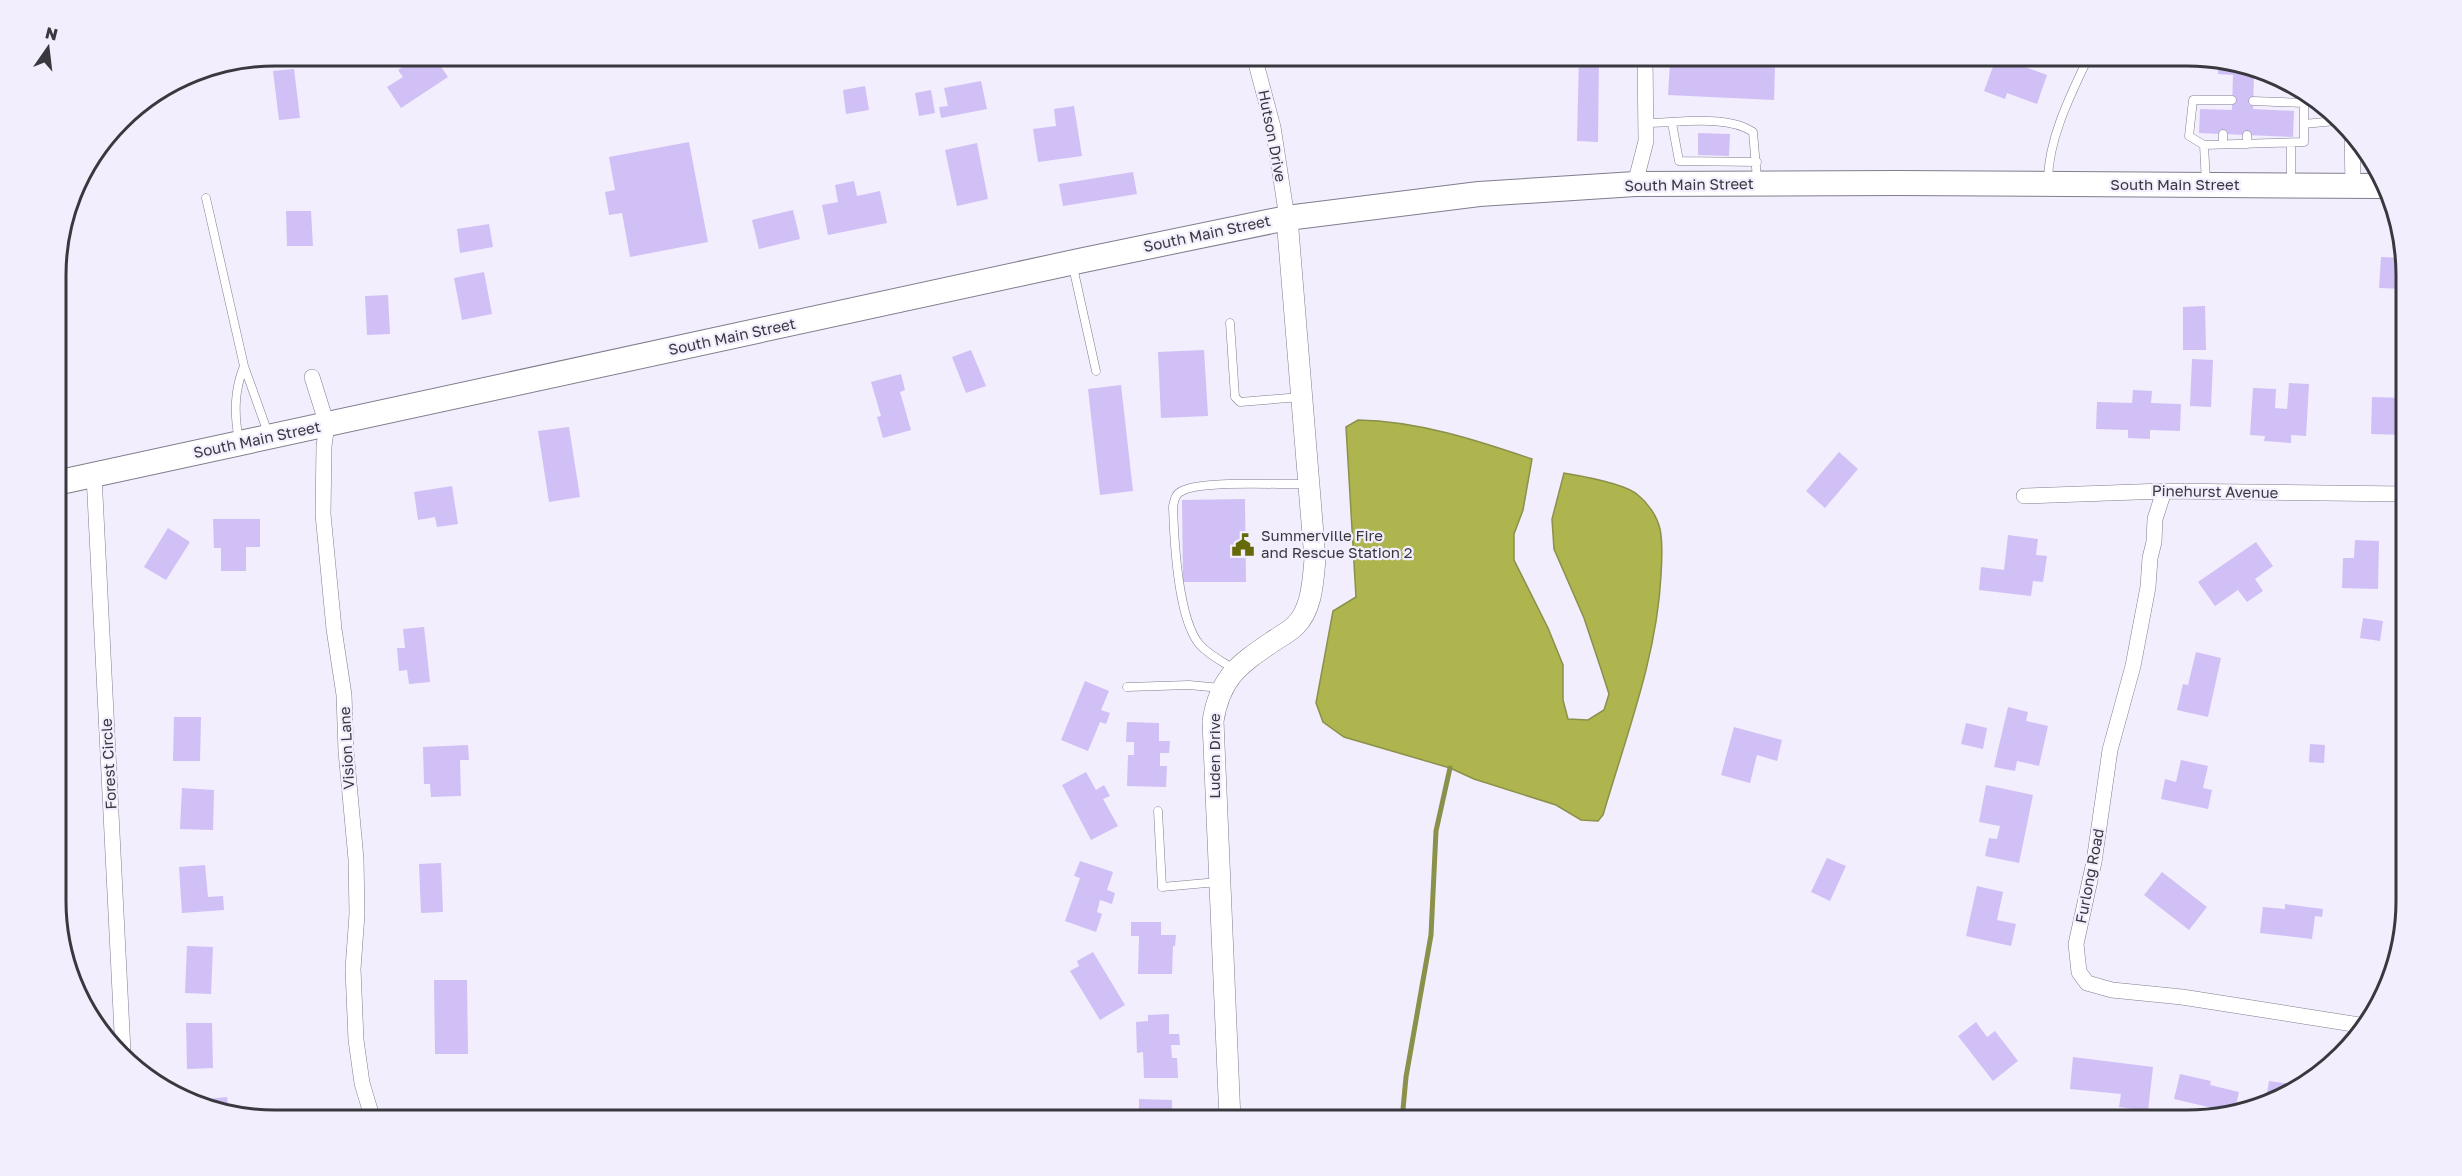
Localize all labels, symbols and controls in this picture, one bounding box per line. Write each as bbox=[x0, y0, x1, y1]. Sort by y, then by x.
north arrow bbox=[18, 18, 78, 78]
text: N bbox=[43, 22, 60, 45]
street label: Hutson Drive bbox=[1255, 88, 1291, 184]
street label: South Main Street bbox=[1624, 174, 1754, 194]
street label: South Main Street bbox=[2110, 175, 2240, 193]
street label: South Main Street bbox=[1142, 211, 1272, 255]
street label: South Main Street bbox=[667, 314, 797, 358]
street label: South Main Street bbox=[192, 417, 322, 461]
street label: Pinehurst Avenue bbox=[2152, 481, 2279, 501]
place label: Summerville Fire and Rescue Station 2 bbox=[1261, 526, 1412, 561]
public building icon: Summerville Fire and Rescue Station 2 bbox=[1230, 532, 1256, 558]
street label: Vision Lane bbox=[335, 706, 357, 790]
street label: Luden Drive bbox=[1205, 713, 1223, 799]
street label: Forest Circle bbox=[97, 718, 119, 810]
street label: Furlong Road bbox=[2071, 827, 2107, 925]

